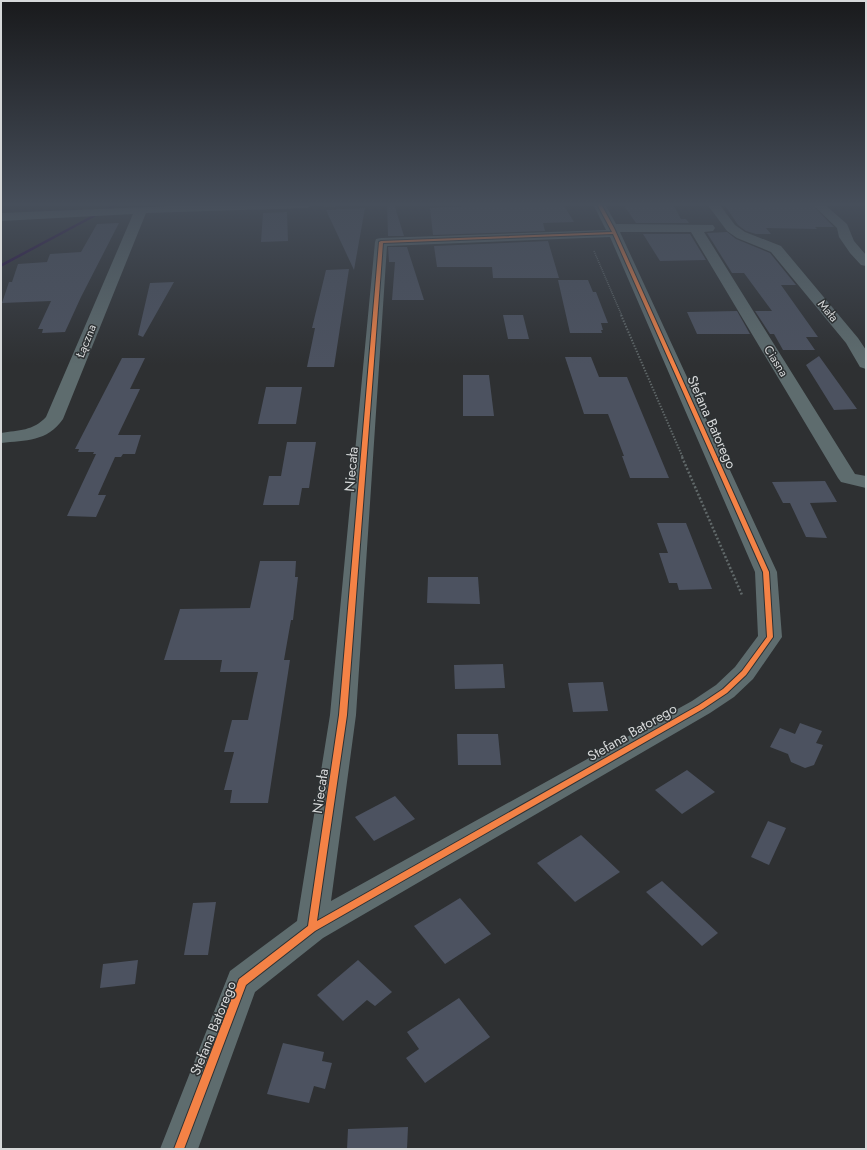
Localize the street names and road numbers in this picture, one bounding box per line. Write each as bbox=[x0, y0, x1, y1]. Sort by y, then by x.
street label: Mała bbox=[813, 296, 843, 326]
street label: Łączna bbox=[71, 321, 101, 361]
street label: Ciasna bbox=[759, 342, 793, 380]
street label: Stefana Batorego bbox=[682, 372, 742, 472]
street label: Niecała bbox=[339, 446, 363, 492]
street label: Stefana Batorego bbox=[584, 698, 681, 766]
street label: Niecała bbox=[307, 767, 333, 815]
street label: Stefana Batorego bbox=[185, 977, 241, 1078]

